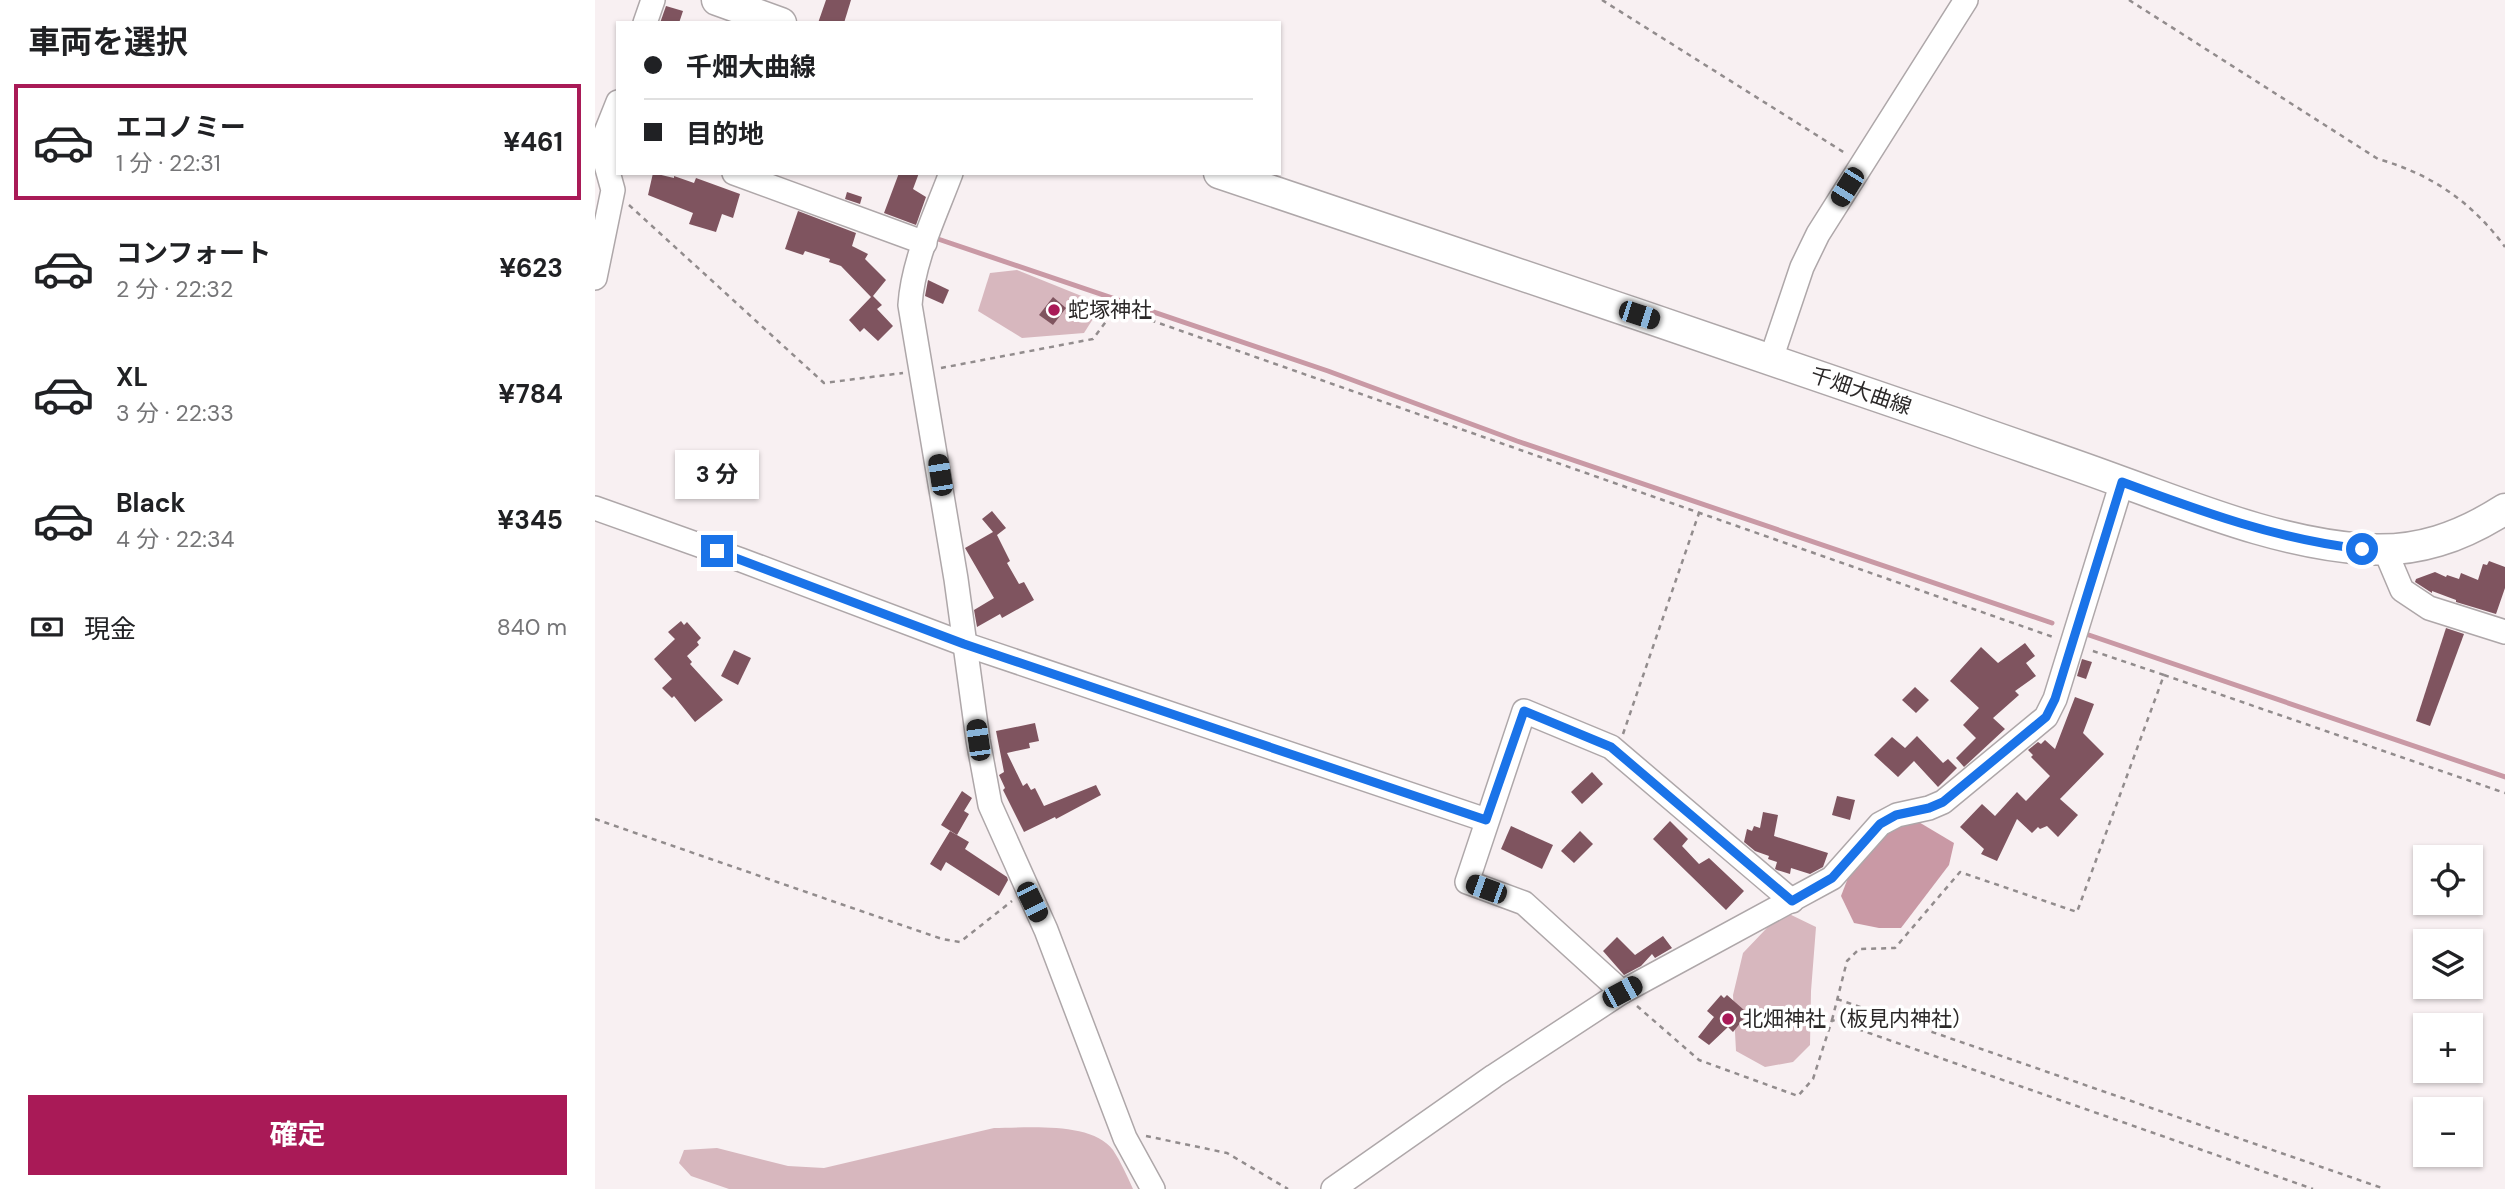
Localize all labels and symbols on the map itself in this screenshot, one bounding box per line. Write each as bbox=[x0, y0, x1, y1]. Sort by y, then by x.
car bbox=[1827, 164, 1868, 210]
place label: 蛇塚神社 bbox=[1068, 296, 1152, 324]
car bbox=[1616, 299, 1663, 331]
marker: 蛇塚神社 bbox=[1046, 302, 1062, 318]
street label: 千畑大曲線 bbox=[1807, 361, 1915, 421]
callout: 3 分 bbox=[675, 449, 759, 498]
car bbox=[927, 453, 954, 497]
route start bbox=[2346, 533, 2378, 565]
route end bbox=[701, 535, 733, 567]
car bbox=[965, 718, 992, 762]
car bbox=[1463, 872, 1510, 906]
car bbox=[1014, 879, 1051, 925]
car bbox=[1599, 973, 1646, 1011]
place label: 北畑神社（板見内神社） bbox=[1742, 1005, 1973, 1033]
marker: 北畑神社（板見内神社） bbox=[1720, 1011, 1736, 1027]

